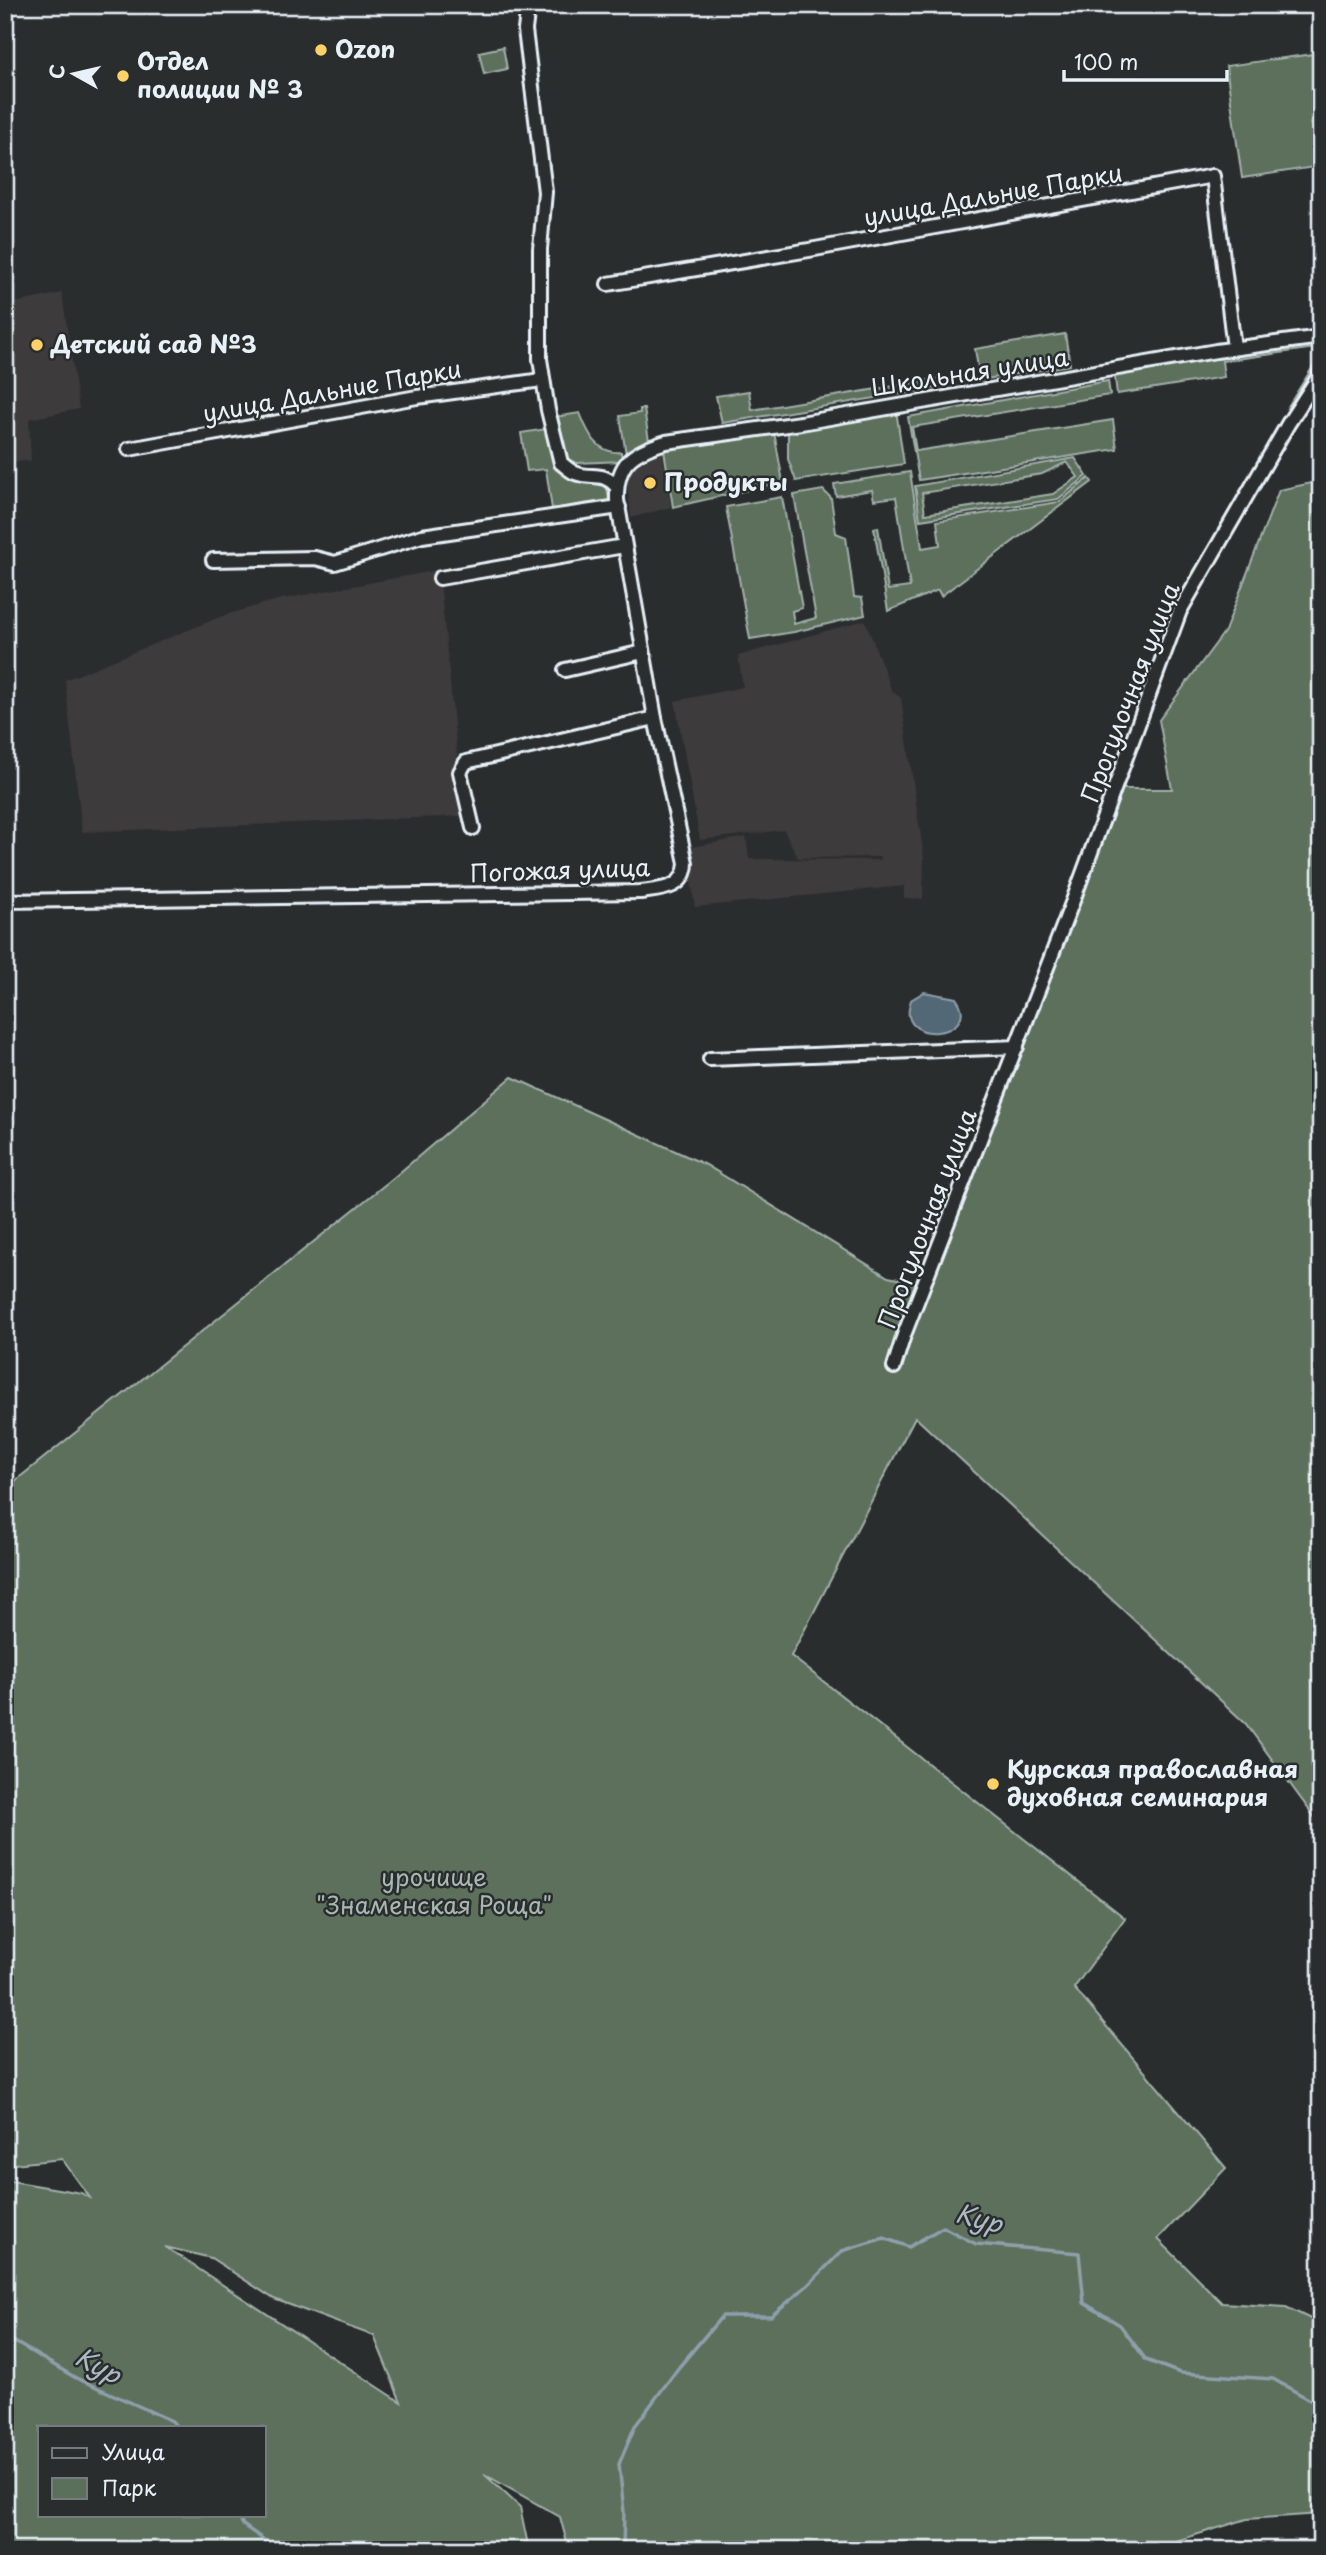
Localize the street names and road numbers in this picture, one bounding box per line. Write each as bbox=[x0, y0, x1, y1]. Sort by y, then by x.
street label: улица Дальние Парки bbox=[861, 154, 1125, 235]
street label: Школьная улица bbox=[868, 338, 1071, 404]
street label: улица Дальние Парки bbox=[200, 350, 464, 431]
street label: Прогулочная улица bbox=[1071, 577, 1188, 807]
street label: Погожая улица bbox=[469, 848, 651, 890]
street label: Прогулочная улица bbox=[868, 1103, 985, 1333]

